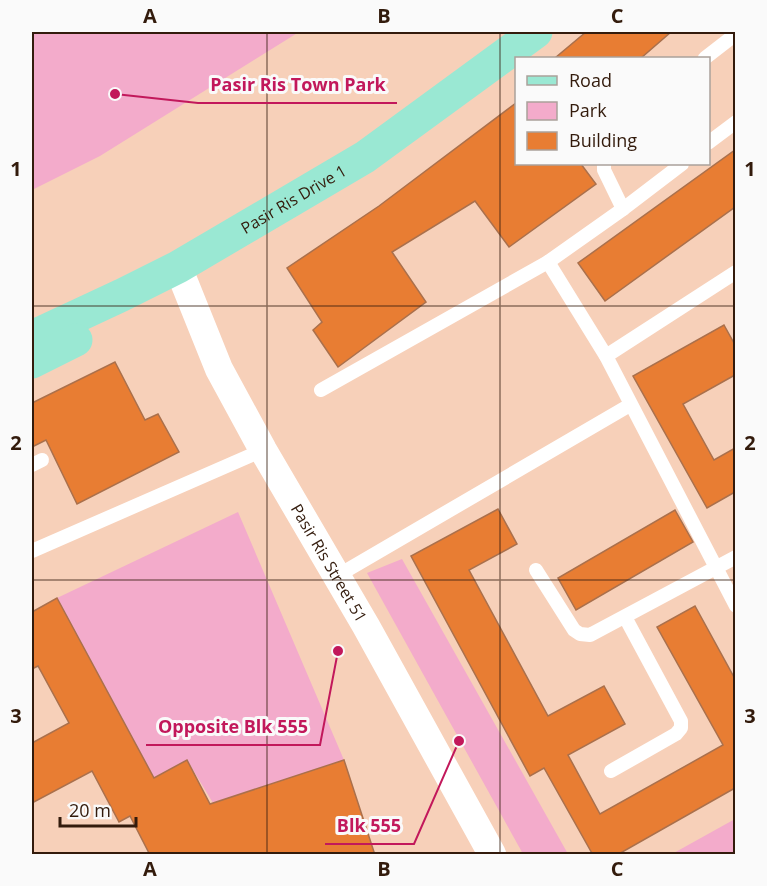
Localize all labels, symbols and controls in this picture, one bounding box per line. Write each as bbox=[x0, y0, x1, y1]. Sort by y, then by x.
text: A bbox=[143, 2, 157, 29]
text: B bbox=[377, 2, 391, 29]
text: C bbox=[611, 2, 624, 29]
legend bbox=[515, 57, 710, 165]
callout: Pasir Ris Town Park bbox=[198, 67, 397, 103]
text: Road bbox=[569, 68, 612, 92]
text: Pasir Ris Town Park bbox=[210, 72, 387, 96]
text: Park bbox=[569, 98, 607, 122]
text: Building bbox=[569, 128, 637, 152]
text: 1 bbox=[10, 155, 22, 182]
text: 1 bbox=[744, 155, 756, 182]
street label: Pasir Ris Drive 1 bbox=[237, 159, 350, 239]
text: 2 bbox=[10, 429, 22, 456]
text: 2 bbox=[744, 429, 756, 456]
street label: Pasir Ris Street 51 bbox=[286, 500, 372, 626]
text: 3 bbox=[10, 702, 22, 729]
text: 3 bbox=[744, 702, 756, 729]
callout: Opposite Blk 555 bbox=[146, 709, 320, 745]
text: Opposite Blk 555 bbox=[158, 714, 308, 738]
scale bar bbox=[60, 790, 136, 828]
text: 20 m bbox=[69, 798, 111, 822]
callout: Blk 555 bbox=[325, 808, 414, 844]
text: Blk 555 bbox=[337, 813, 401, 837]
text: A bbox=[143, 855, 157, 882]
text: B bbox=[377, 855, 391, 882]
text: C bbox=[611, 855, 624, 882]

